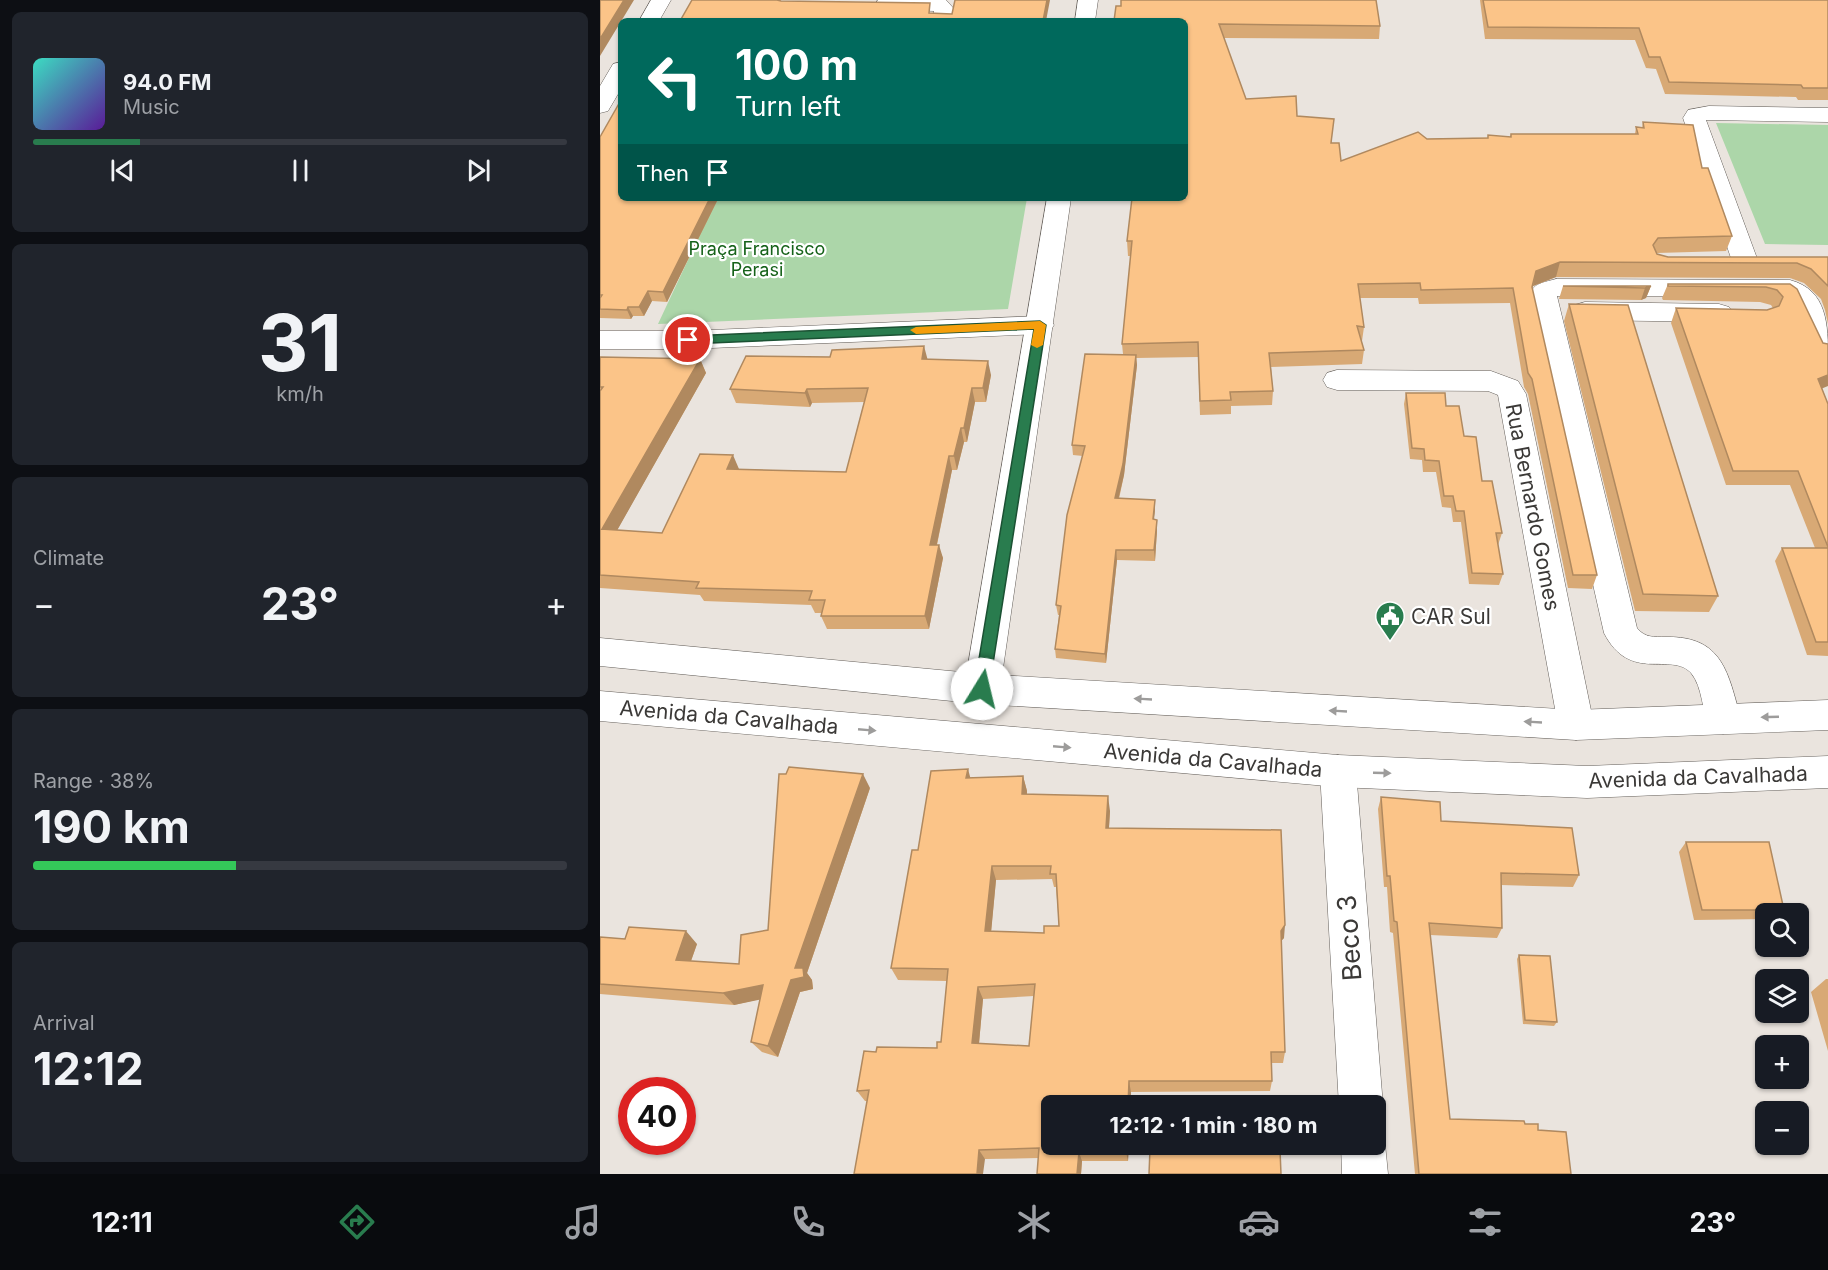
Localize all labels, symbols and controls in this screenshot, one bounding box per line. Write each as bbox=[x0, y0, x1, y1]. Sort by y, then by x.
text: 100 m bbox=[735, 39, 858, 90]
icon: left bbox=[636, 42, 714, 120]
text: 94.0 FM bbox=[123, 69, 212, 95]
text: Turn left bbox=[735, 90, 841, 123]
text: Music bbox=[123, 95, 180, 119]
icon: previous bbox=[106, 154, 139, 187]
icon: pause bbox=[284, 154, 317, 187]
icon: next bbox=[462, 154, 495, 187]
icon: arrive bbox=[701, 156, 734, 189]
text: Then bbox=[636, 160, 689, 186]
park label: Praça Francisco Perasi bbox=[689, 238, 825, 280]
text: 31 bbox=[258, 295, 342, 390]
pin bbox=[662, 314, 713, 365]
icon: arrive bbox=[671, 323, 704, 356]
text: km/h bbox=[276, 382, 324, 406]
street label: Rua Bernardo Gomes bbox=[1501, 401, 1565, 613]
text: Climate bbox=[33, 546, 104, 570]
text: 23° bbox=[261, 576, 339, 631]
text: − bbox=[33, 584, 55, 624]
text: + bbox=[545, 584, 567, 624]
public building icon: CAR Sul bbox=[1374, 600, 1406, 642]
place label: CAR Sul bbox=[1411, 604, 1491, 629]
position arrow bbox=[950, 657, 1014, 721]
one-way arrow bbox=[1134, 694, 1153, 704]
street label: Avenida da Cavalhada bbox=[619, 695, 839, 739]
one-way arrow bbox=[1329, 706, 1348, 715]
one-way arrow bbox=[1760, 713, 1779, 722]
one-way arrow bbox=[1523, 718, 1542, 727]
one-way arrow bbox=[858, 725, 877, 735]
street label: Avenida da Cavalhada bbox=[1103, 738, 1323, 782]
one-way arrow bbox=[1052, 742, 1071, 752]
street label: Avenida da Cavalhada bbox=[1588, 761, 1808, 793]
one-way arrow bbox=[1372, 768, 1391, 778]
text: Range · 38% bbox=[33, 769, 154, 793]
text: 190 km bbox=[33, 799, 190, 854]
street label: Beco 3 bbox=[1331, 894, 1367, 982]
map controls bbox=[1755, 903, 1809, 1155]
button: search bbox=[1755, 903, 1809, 957]
button: layers bbox=[1755, 969, 1809, 1023]
text: Arrival bbox=[33, 1011, 95, 1035]
button: + bbox=[1755, 1035, 1809, 1089]
text: 12:12 bbox=[33, 1041, 144, 1096]
speed limit sign: 40 bbox=[618, 1077, 696, 1155]
button: − bbox=[1755, 1101, 1809, 1155]
text: 12:12 · 1 min · 180 m bbox=[1110, 1112, 1317, 1138]
icon: directions bbox=[336, 1201, 378, 1243]
icon: music bbox=[562, 1201, 604, 1243]
icon: phone bbox=[787, 1201, 829, 1243]
icon: climate bbox=[1013, 1201, 1055, 1243]
icon: car bbox=[1238, 1201, 1280, 1243]
icon: filters bbox=[1464, 1201, 1506, 1243]
text: 12:11 bbox=[92, 1206, 153, 1239]
text: 23° bbox=[1690, 1206, 1736, 1239]

